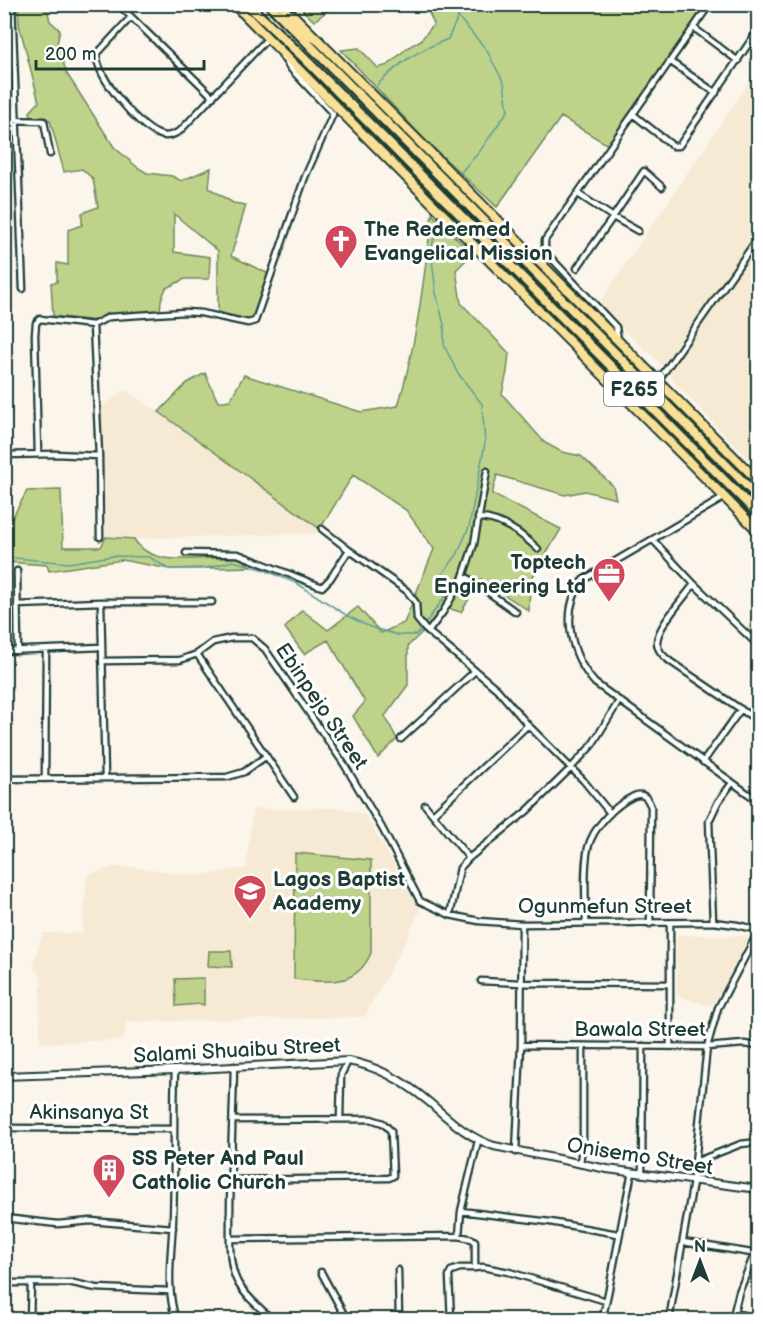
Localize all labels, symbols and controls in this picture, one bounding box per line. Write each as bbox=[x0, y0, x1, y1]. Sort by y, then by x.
scale bar bbox=[36, 33, 204, 71]
text: 200 m bbox=[45, 44, 97, 65]
place label: The Redeemed Evangelical Mission bbox=[364, 217, 553, 266]
church icon: The Redeemed Evangelical Mission bbox=[323, 223, 359, 270]
road number: F265 bbox=[604, 372, 664, 406]
place label: Toptech Engineering Ltd bbox=[434, 550, 586, 599]
office icon: Toptech Engineering Ltd bbox=[591, 556, 627, 603]
street label: Ebinpejo Street bbox=[270, 638, 373, 775]
place label: Lagos Baptist Academy bbox=[272, 867, 405, 916]
school or university icon: Lagos Baptist Academy bbox=[232, 873, 268, 920]
street label: Ogunmefun Street bbox=[518, 894, 692, 919]
street label: Bawala Street bbox=[574, 1017, 706, 1042]
street label: Salami Shuaibu Street bbox=[133, 1033, 342, 1068]
street label: Akinsanya St bbox=[29, 1100, 149, 1125]
street label: Onisemo Street bbox=[565, 1133, 715, 1180]
place label: SS Peter And Paul Catholic Church bbox=[132, 1146, 304, 1195]
building icon: SS Peter And Paul Catholic Church bbox=[91, 1152, 127, 1199]
north arrow bbox=[670, 1231, 730, 1291]
text: N bbox=[694, 1238, 706, 1257]

